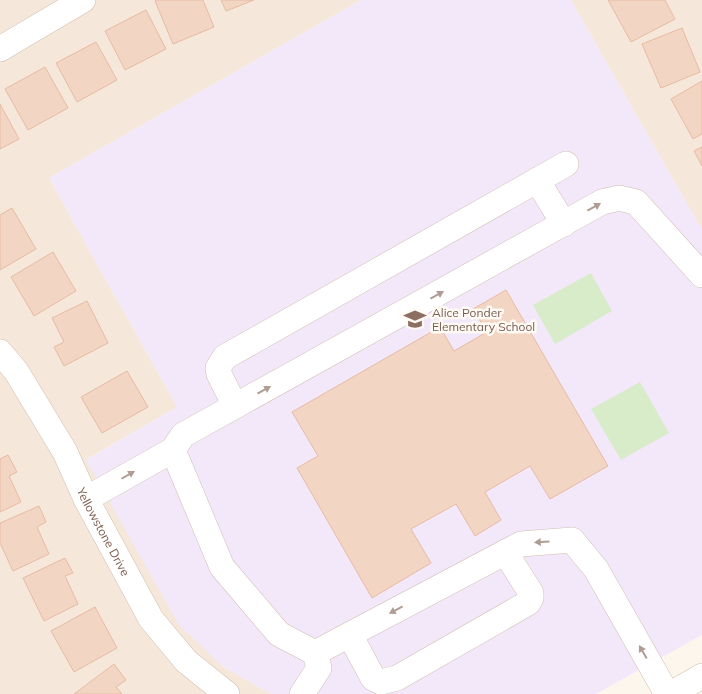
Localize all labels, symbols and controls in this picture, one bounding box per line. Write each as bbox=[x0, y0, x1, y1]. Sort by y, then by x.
one-way arrow bbox=[587, 203, 602, 211]
one-way arrow bbox=[430, 290, 444, 299]
place label: Alice Ponder Elementary School bbox=[432, 305, 535, 334]
school or university icon: Alice Ponder Elementary School bbox=[402, 306, 428, 332]
one-way arrow bbox=[257, 386, 272, 394]
one-way arrow bbox=[121, 471, 135, 480]
street label: Yellowstone Drive bbox=[74, 484, 134, 578]
one-way arrow bbox=[534, 539, 550, 547]
one-way arrow bbox=[389, 606, 403, 614]
one-way arrow bbox=[639, 644, 647, 659]

